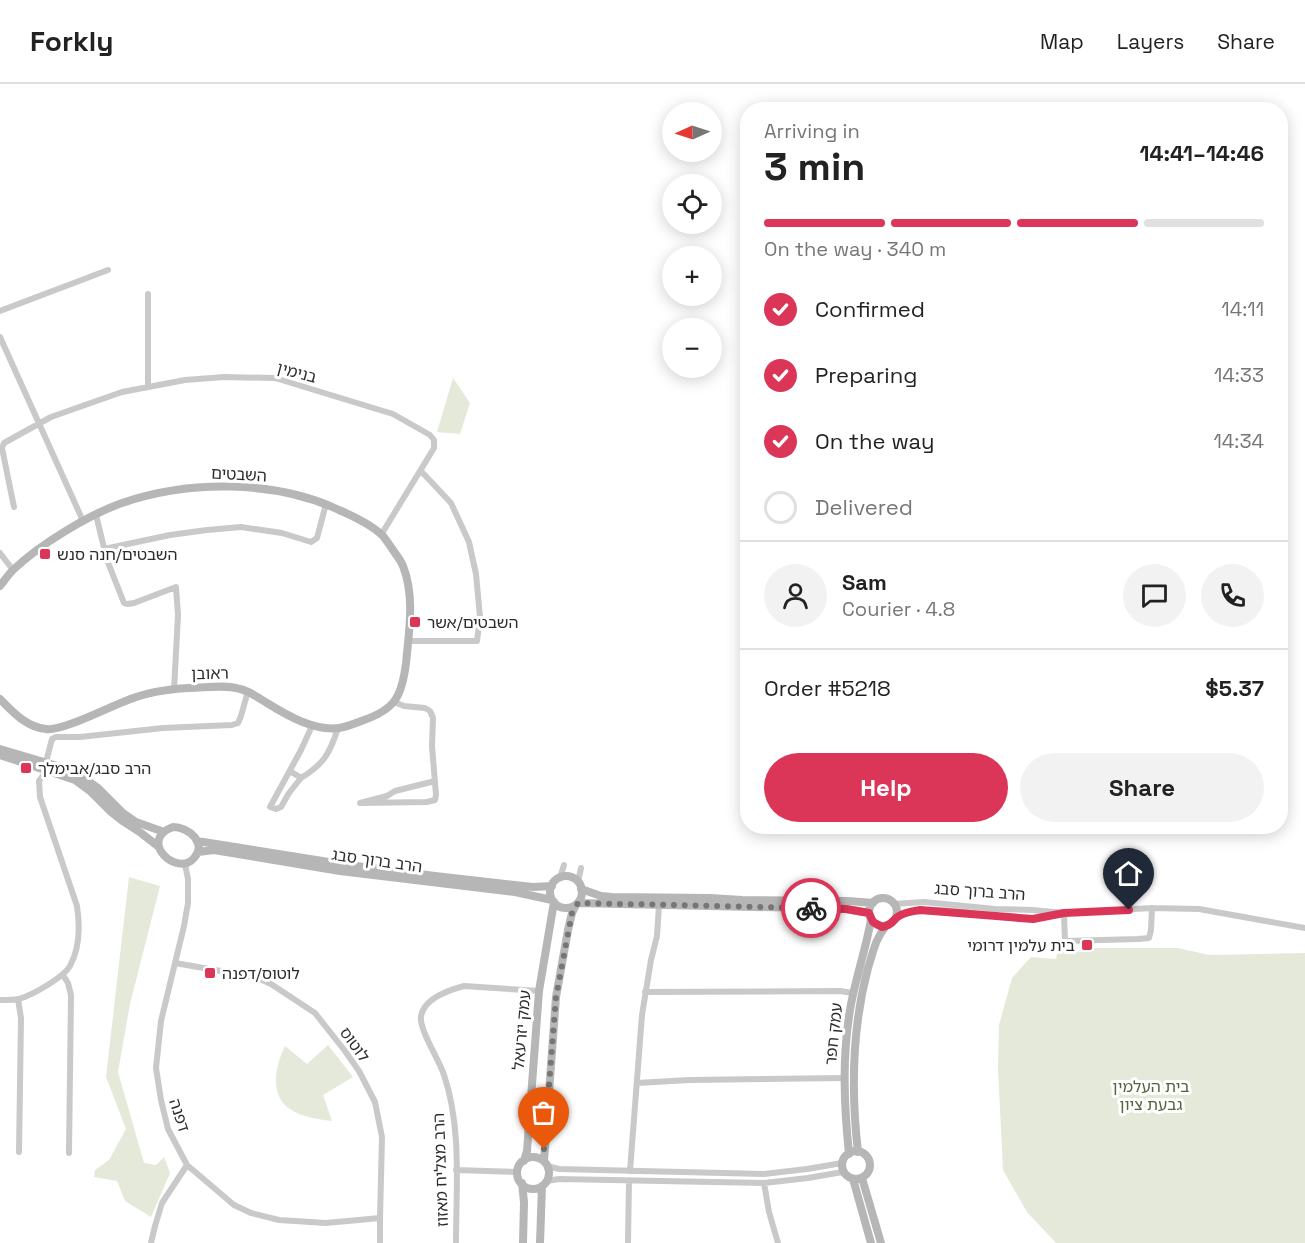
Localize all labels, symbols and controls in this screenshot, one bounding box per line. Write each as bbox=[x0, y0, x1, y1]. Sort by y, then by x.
text: Forkly bbox=[30, 23, 114, 59]
text: Map bbox=[1040, 28, 1084, 55]
text: Layers bbox=[1117, 28, 1184, 55]
text: Share bbox=[1217, 28, 1275, 55]
north arrow bbox=[662, 102, 722, 162]
map controls bbox=[662, 102, 722, 378]
text: Arriving in bbox=[764, 118, 860, 144]
text: 14:41–14:46 bbox=[1139, 139, 1264, 167]
text: 3 min bbox=[764, 142, 865, 191]
button: locate bbox=[662, 174, 722, 234]
text: On the way · 340 m bbox=[764, 236, 946, 262]
button: + bbox=[662, 246, 722, 306]
icon: check bbox=[764, 293, 797, 326]
text: Confirmed bbox=[815, 295, 925, 323]
text: 14:11 bbox=[1221, 296, 1264, 322]
button: − bbox=[662, 318, 722, 378]
street label: בנימין bbox=[275, 357, 319, 388]
icon: check bbox=[764, 359, 797, 392]
text: Preparing bbox=[815, 361, 917, 389]
text: 14:33 bbox=[1214, 362, 1264, 388]
icon: check bbox=[764, 425, 797, 458]
text: On the way bbox=[815, 427, 934, 455]
text: 14:34 bbox=[1214, 428, 1264, 454]
street label: השבטים bbox=[211, 463, 267, 486]
text: Delivered bbox=[815, 493, 913, 521]
place label: השבטים/חנה סנש bbox=[57, 544, 178, 565]
marker: השבטים/חנה סנש bbox=[38, 547, 52, 561]
button: person bbox=[764, 564, 827, 627]
button: chat bbox=[1123, 564, 1186, 627]
button: phone bbox=[1201, 564, 1264, 627]
text: Sam bbox=[842, 568, 887, 596]
text: Courier · 4.8 bbox=[842, 596, 955, 622]
place label: השבטים/אשר bbox=[427, 612, 518, 633]
marker: השבטים/אשר bbox=[408, 615, 422, 629]
street label: ראובן bbox=[191, 663, 229, 684]
text: Order #5218 bbox=[764, 674, 891, 702]
text: $5.37 bbox=[1205, 674, 1264, 702]
button: Help bbox=[764, 753, 1008, 822]
button: Share bbox=[1020, 753, 1264, 822]
place label: הרב סבג/אבימלך bbox=[38, 758, 151, 779]
marker: הרב סבג/אבימלך bbox=[19, 761, 33, 775]
street label: הרב ברוך סבג bbox=[330, 844, 424, 877]
pin bbox=[1103, 848, 1154, 910]
icon: home bbox=[1112, 857, 1145, 890]
courier bbox=[781, 878, 841, 938]
street label: הרב ברוך סבג bbox=[934, 878, 1026, 905]
icon: bike bbox=[795, 892, 828, 925]
place label: בית עלמין דרומי bbox=[967, 935, 1075, 956]
marker: בית עלמין דרומי bbox=[1080, 938, 1094, 952]
place label: לוטוס/דפנה bbox=[222, 963, 300, 984]
marker: לוטוס/דפנה bbox=[203, 966, 217, 980]
street label: עמק יזרעאל bbox=[508, 989, 535, 1071]
street label: עמק חפר bbox=[820, 1002, 847, 1066]
street label: לוטוס bbox=[335, 1023, 374, 1066]
park label: בית העלמין גבעת ציון bbox=[1112, 1076, 1190, 1115]
pin bbox=[518, 1087, 569, 1149]
street label: דפנה bbox=[164, 1096, 195, 1135]
icon: bag bbox=[527, 1096, 560, 1129]
street label: הרב מצליח מאזוז bbox=[428, 1113, 453, 1227]

